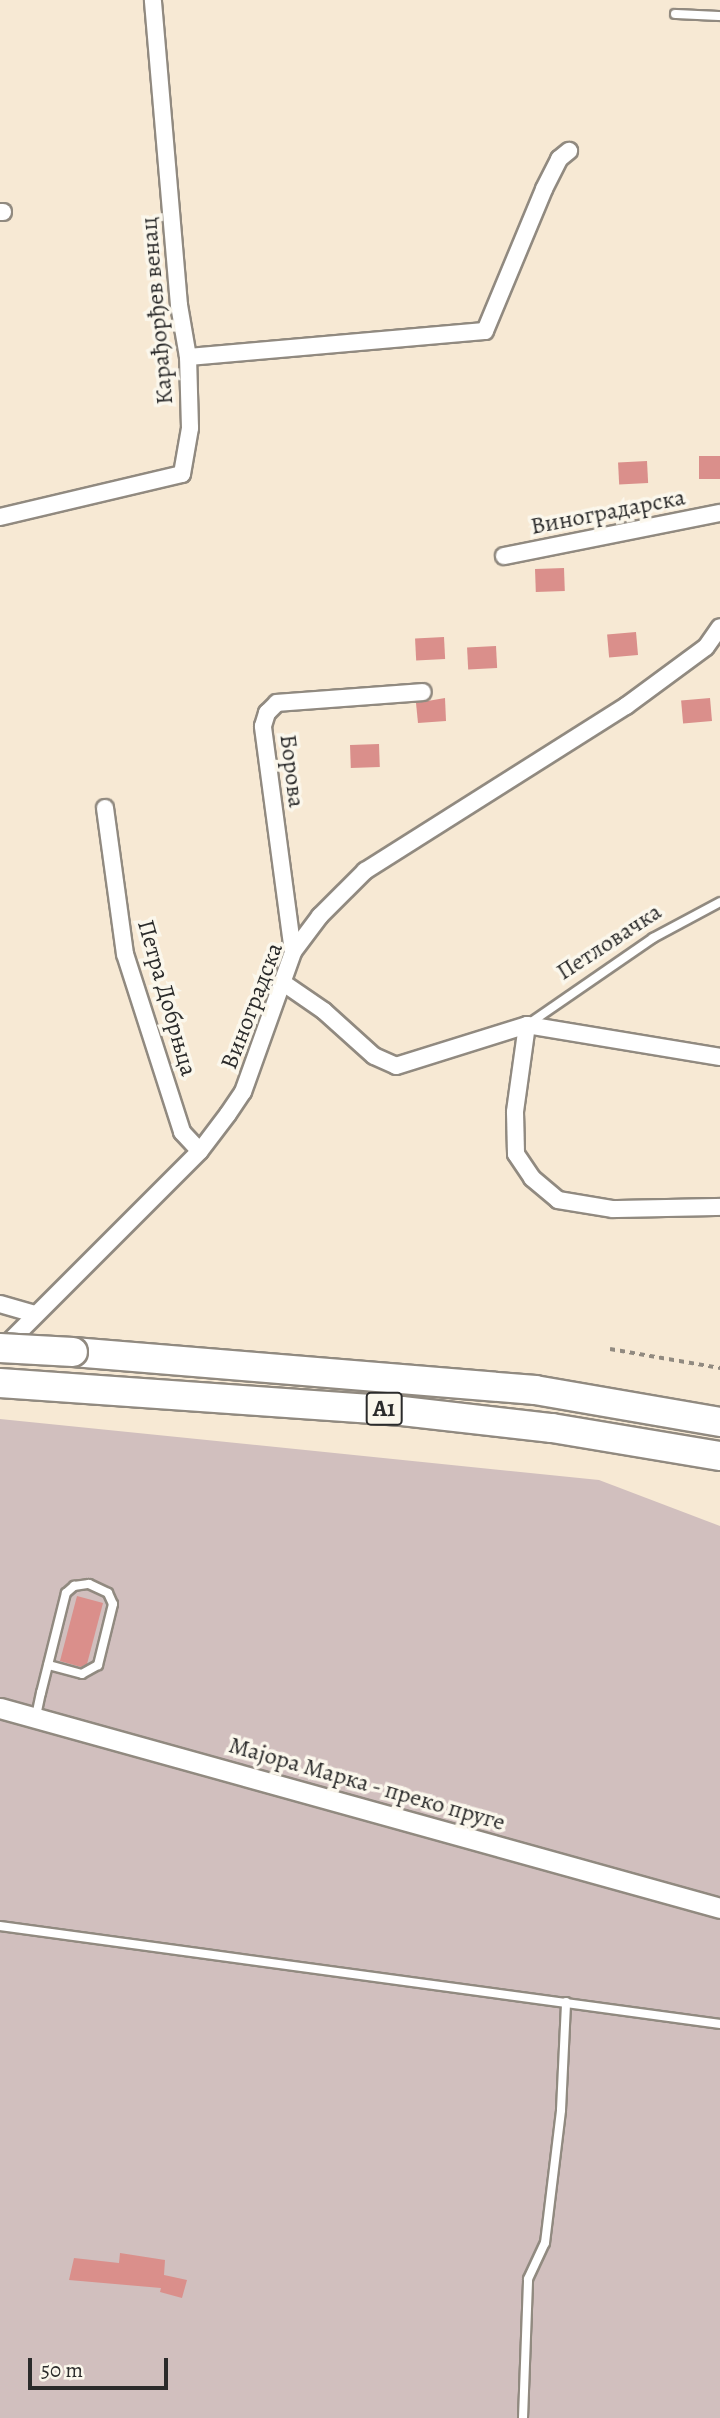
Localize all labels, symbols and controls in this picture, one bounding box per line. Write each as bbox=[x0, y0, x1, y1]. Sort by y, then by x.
street label: Карађорђев венац bbox=[134, 216, 180, 406]
street label: Виноградарска bbox=[528, 483, 688, 541]
street label: Борова bbox=[273, 733, 311, 809]
street label: Петловачка bbox=[551, 897, 667, 987]
street label: Петра Добрњца bbox=[131, 917, 203, 1079]
street label: Виноградска bbox=[215, 939, 289, 1073]
road number: A1 bbox=[365, 1390, 403, 1428]
street label: Мајора Марка - преко пруге bbox=[225, 1731, 509, 1837]
scale bar bbox=[32, 2344, 172, 2388]
text: 50 m bbox=[41, 2356, 83, 2384]

